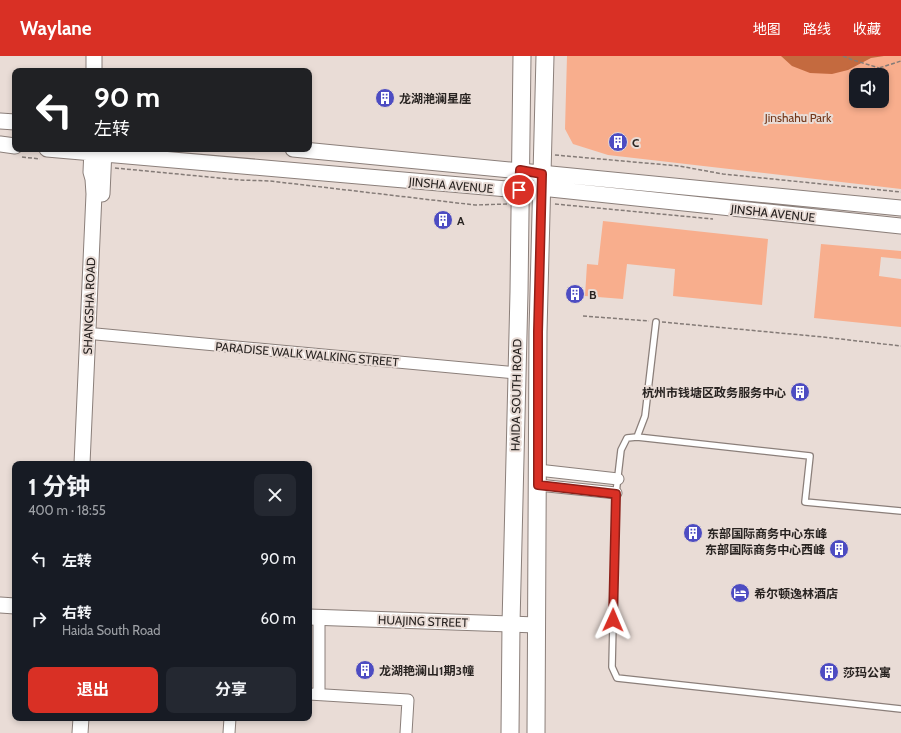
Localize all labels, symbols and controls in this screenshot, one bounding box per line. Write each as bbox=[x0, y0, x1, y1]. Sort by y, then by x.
text: Waylane bbox=[20, 17, 92, 40]
text: 地图 bbox=[753, 20, 781, 38]
text: 路线 bbox=[803, 20, 831, 38]
text: 收藏 bbox=[853, 20, 881, 38]
map controls bbox=[849, 68, 889, 108]
button: sound bbox=[849, 68, 889, 108]
text: 90 m bbox=[94, 80, 160, 114]
icon: left bbox=[28, 84, 80, 136]
building icon: 龙湖滟澜星座 bbox=[374, 87, 396, 109]
place label: 龙湖滟澜星座 bbox=[399, 91, 471, 106]
park label: Jinshahu Park bbox=[764, 110, 832, 125]
text: 左转 bbox=[94, 118, 130, 140]
building icon: C bbox=[607, 131, 629, 153]
place label: C bbox=[632, 135, 639, 150]
pin bbox=[502, 173, 536, 207]
street label: JINSHA AVENUE bbox=[407, 174, 494, 196]
icon: arrive bbox=[508, 179, 530, 201]
street label: JINSHA AVENUE bbox=[729, 201, 816, 225]
building icon: A bbox=[432, 209, 454, 231]
place label: A bbox=[457, 213, 465, 228]
street label: SHANGSHA ROAD bbox=[80, 257, 98, 355]
building icon: B bbox=[564, 283, 586, 305]
place label: B bbox=[589, 287, 597, 302]
street label: HAIDA SOUTH ROAD bbox=[508, 338, 524, 451]
street label: PARADISE WALK WALKING STREET bbox=[215, 339, 400, 370]
building icon: 杭州市钱塘区政务服务中心 bbox=[789, 381, 811, 403]
place label: 杭州市钱塘区政务服务中心 bbox=[642, 385, 786, 400]
text: 1 分钟 bbox=[28, 472, 90, 501]
button: close bbox=[254, 474, 296, 516]
text: 400 m · 18:55 bbox=[28, 502, 106, 518]
building icon: 东部国际商务中心东峰 bbox=[682, 522, 704, 544]
place label: 东部国际商务中心东峰 bbox=[707, 526, 827, 541]
building icon: 东部国际商务中心西峰 bbox=[828, 538, 850, 560]
place label: 东部国际商务中心西峰 bbox=[705, 542, 825, 557]
icon: left bbox=[28, 548, 50, 570]
text: 90 m bbox=[260, 550, 296, 568]
text: 左转 bbox=[62, 552, 92, 570]
hotel icon: 希尔顿逸林酒店 bbox=[729, 582, 751, 604]
place label: 希尔顿逸林酒店 bbox=[754, 586, 838, 601]
position arrow bbox=[592, 599, 634, 641]
text: 右转 bbox=[62, 604, 92, 622]
icon: right bbox=[28, 608, 50, 630]
text: 60 m bbox=[260, 610, 296, 628]
street label: HUAJING STREET bbox=[378, 612, 469, 630]
text: Haida South Road bbox=[62, 622, 161, 638]
building icon: 龙湖艳澜山1期3幢 bbox=[354, 659, 376, 681]
building icon: 莎玛公寓 bbox=[818, 661, 840, 683]
place label: 龙湖艳澜山1期3幢 bbox=[379, 663, 474, 678]
place label: 莎玛公寓 bbox=[843, 665, 891, 680]
button: 退出 bbox=[28, 667, 158, 713]
button: 分享 bbox=[166, 667, 296, 713]

